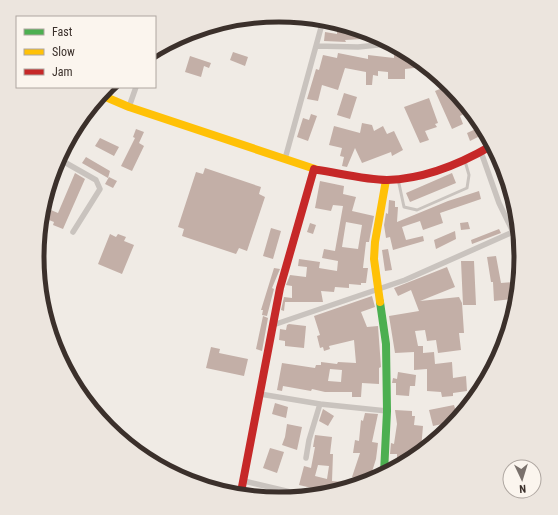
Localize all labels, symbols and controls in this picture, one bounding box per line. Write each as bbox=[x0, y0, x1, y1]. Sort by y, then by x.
legend bbox=[16, 16, 156, 88]
text: Fast bbox=[52, 25, 73, 39]
text: Slow bbox=[52, 45, 75, 59]
text: Jam bbox=[52, 65, 73, 79]
north arrow bbox=[502, 459, 542, 499]
text: N bbox=[519, 482, 526, 495]

